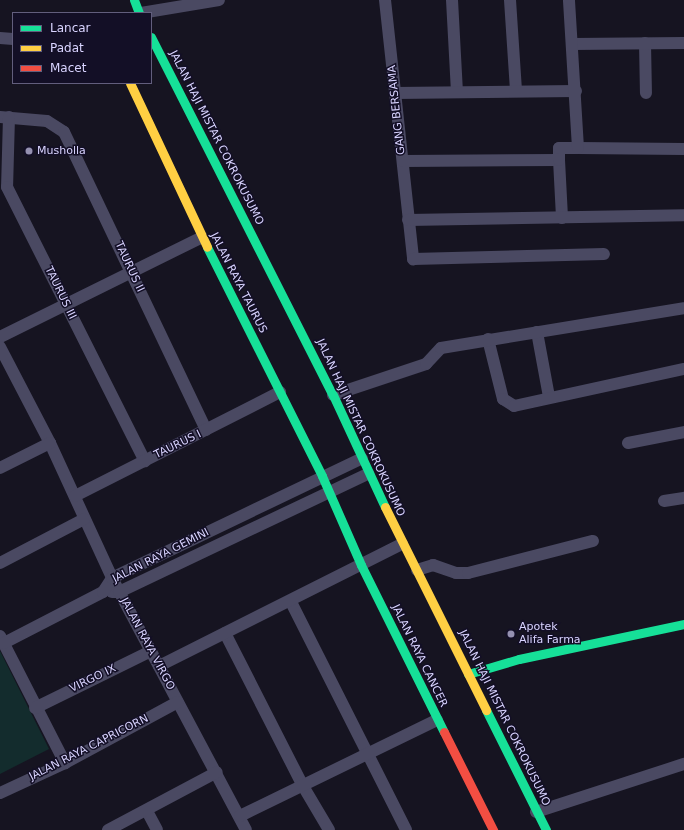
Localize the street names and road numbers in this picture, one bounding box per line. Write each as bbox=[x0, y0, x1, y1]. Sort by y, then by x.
street label: JALAN HAJI MISTAR COKROKUSUMO bbox=[166, 48, 266, 228]
street label: GANG BERSAMA bbox=[386, 64, 408, 156]
street label: JALAN RAYA TAURUS bbox=[207, 231, 269, 335]
street label: TAURUS II bbox=[112, 240, 146, 294]
street label: TAURUS III bbox=[41, 264, 79, 322]
street label: JALAN HAJI MISTAR COKROKUSUMO bbox=[313, 337, 407, 519]
street label: TAURUS I bbox=[152, 428, 204, 462]
street label: JALAN RAYA GEMINI bbox=[110, 526, 212, 586]
street label: JALAN RAYA VIRGO bbox=[117, 596, 177, 692]
street label: JALAN RAYA CANCER bbox=[388, 602, 450, 710]
street label: JALAN HAJI MISTAR COKROKUSUMO bbox=[455, 628, 553, 808]
street label: VIRGO IX bbox=[68, 662, 118, 696]
street label: JALAN RAYA CAPRICORN bbox=[27, 712, 151, 784]

